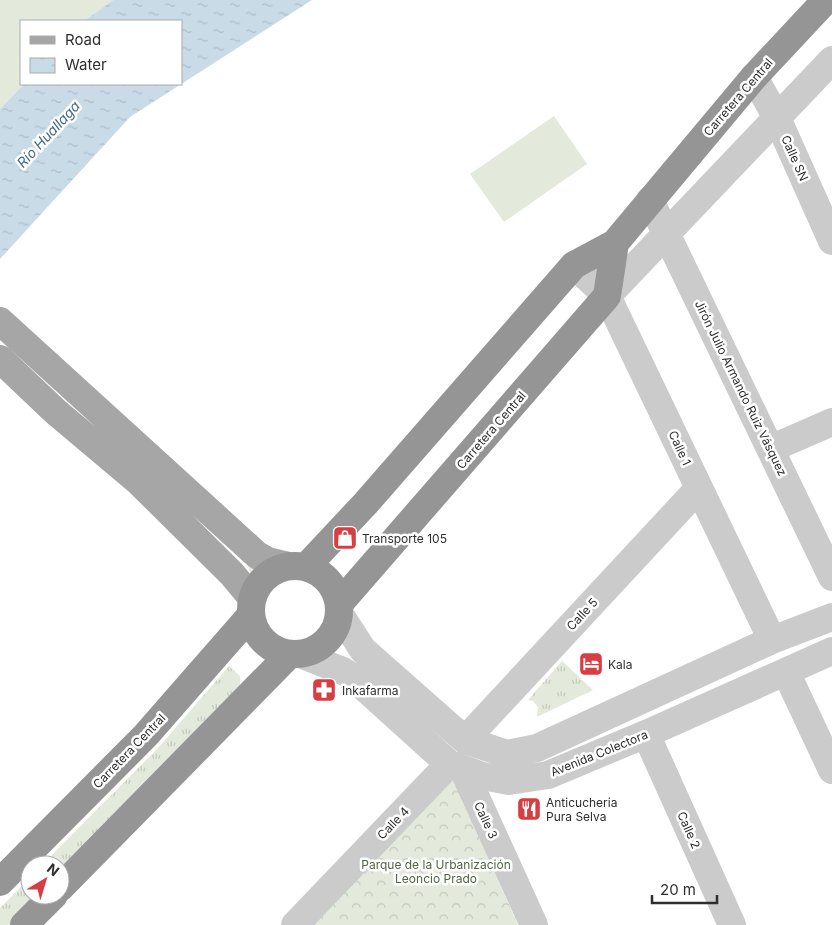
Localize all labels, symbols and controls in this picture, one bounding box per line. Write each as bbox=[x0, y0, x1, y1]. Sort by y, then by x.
legend bbox=[20, 20, 182, 85]
text: Road bbox=[65, 30, 101, 49]
text: Water bbox=[65, 55, 107, 74]
street label: Carretera Central bbox=[700, 55, 776, 139]
water label: Río Huallaga bbox=[13, 97, 83, 171]
street label: Calle SN bbox=[778, 133, 812, 183]
street label: Jirón Julio Armando Ruiz Vásquez bbox=[692, 298, 790, 478]
street label: Carretera Central bbox=[453, 388, 529, 472]
street label: Calle 1 bbox=[665, 428, 695, 468]
shop icon: Transporte 105 bbox=[332, 525, 358, 551]
place label: Transporte 105 bbox=[362, 531, 447, 546]
street label: Calle 5 bbox=[563, 595, 601, 633]
hotel icon: Kala bbox=[578, 651, 604, 677]
place label: Kala bbox=[608, 657, 632, 672]
pharmacy icon: Inkafarma bbox=[311, 677, 337, 703]
place label: Inkafarma bbox=[342, 683, 399, 698]
street label: Carretera Central bbox=[90, 711, 168, 791]
street label: Avenida Colectora bbox=[548, 727, 650, 779]
place label: Anticucheria Pura Selva bbox=[546, 795, 617, 824]
restaurant icon: Anticucheria Pura Selva bbox=[516, 796, 542, 822]
street label: Calle 3 bbox=[471, 799, 501, 841]
street label: Calle 4 bbox=[374, 803, 412, 842]
street label: Calle 2 bbox=[674, 809, 704, 851]
north arrow bbox=[20, 855, 70, 905]
park label: Parque de la Urbanización Leoncio Prado bbox=[361, 857, 511, 886]
text: N bbox=[44, 859, 63, 879]
scale bar bbox=[652, 872, 717, 904]
text: 20 m bbox=[660, 880, 696, 899]

